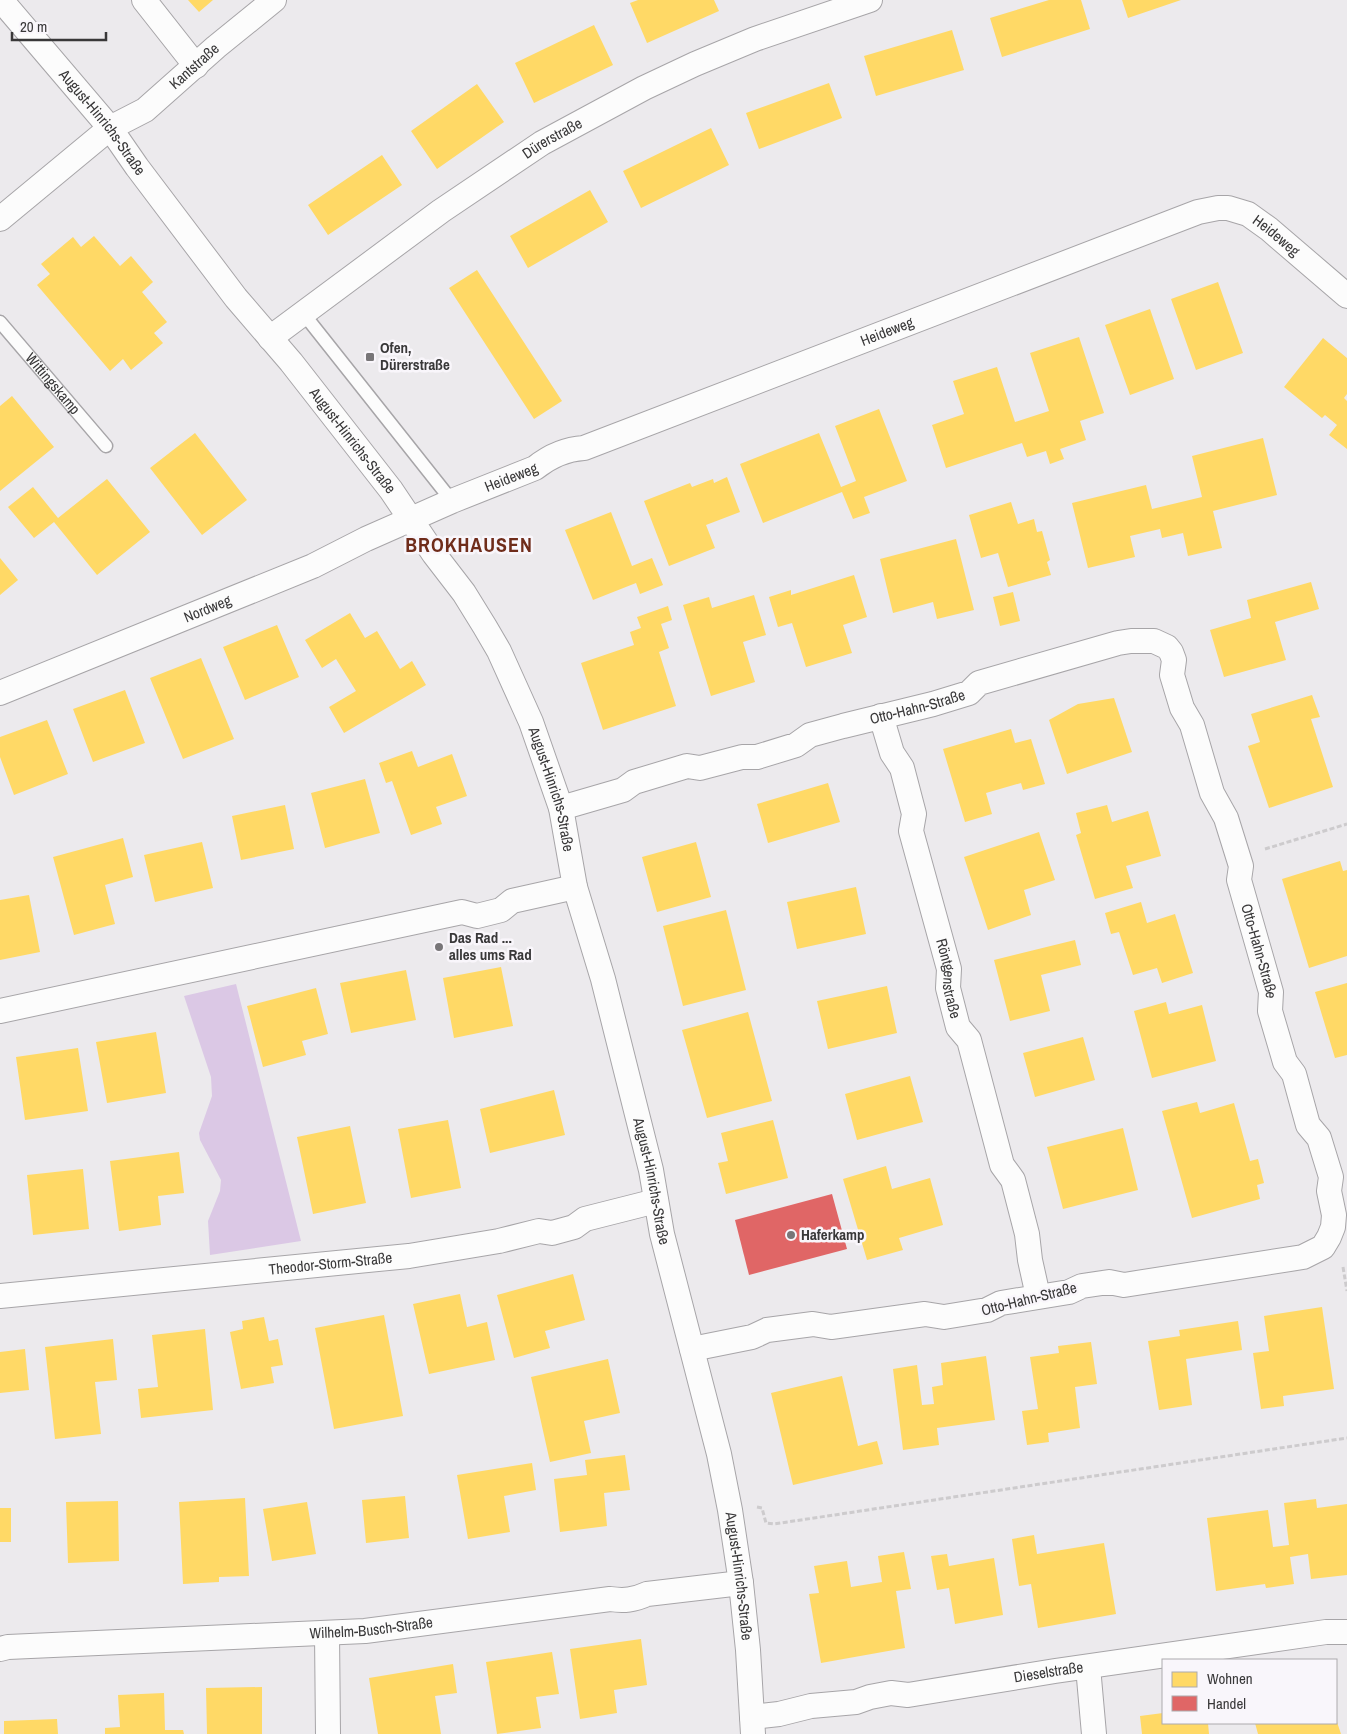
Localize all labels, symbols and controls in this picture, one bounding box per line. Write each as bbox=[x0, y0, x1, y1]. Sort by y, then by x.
scale bar bbox=[12, 10, 106, 42]
text: 20 m bbox=[20, 16, 47, 37]
street label: Kantstraße bbox=[164, 38, 224, 94]
street label: August-Hinrichs-Straße bbox=[54, 64, 151, 180]
street label: Dürerstraße bbox=[518, 112, 586, 163]
street label: Heideweg bbox=[1249, 210, 1305, 261]
street label: Heideweg bbox=[857, 311, 917, 351]
place label: Ofen, Dürerstraße bbox=[380, 337, 450, 375]
street label: Wittingskamp bbox=[21, 348, 86, 419]
marker: Ofen, Dürerstraße bbox=[364, 351, 376, 363]
street label: August-Hinrichs-Straße bbox=[304, 382, 401, 498]
street label: Heideweg bbox=[481, 457, 541, 497]
district label: BROKHAUSEN bbox=[405, 531, 533, 558]
street label: Nordweg bbox=[181, 589, 234, 627]
street label: Otto-Hahn-Straße bbox=[867, 684, 968, 729]
street label: August-Hinrichs-Straße bbox=[523, 723, 580, 853]
street label: Otto-Hahn-Straße bbox=[1236, 901, 1282, 999]
place label: Das Rad ... alles ums Rad bbox=[449, 927, 532, 965]
street label: Röntgenstraße bbox=[931, 936, 966, 1021]
marker: Das Rad ... alles ums Rad bbox=[433, 941, 445, 953]
street label: August-Hinrichs-Straße bbox=[628, 1114, 675, 1247]
place label: Haferkamp bbox=[801, 1224, 865, 1245]
marker: Haferkamp bbox=[785, 1229, 797, 1241]
street label: Theodor-Storm-Straße bbox=[268, 1247, 393, 1280]
street label: Otto-Hahn-Straße bbox=[979, 1276, 1079, 1321]
street label: August-Hinrichs-Straße bbox=[720, 1509, 758, 1642]
street label: Wilhelm-Busch-Straße bbox=[309, 1611, 434, 1643]
street label: Dieselstraße bbox=[1012, 1656, 1085, 1688]
legend bbox=[1162, 1659, 1337, 1724]
text: Wohnen bbox=[1207, 1668, 1253, 1689]
text: Handel bbox=[1207, 1693, 1246, 1714]

